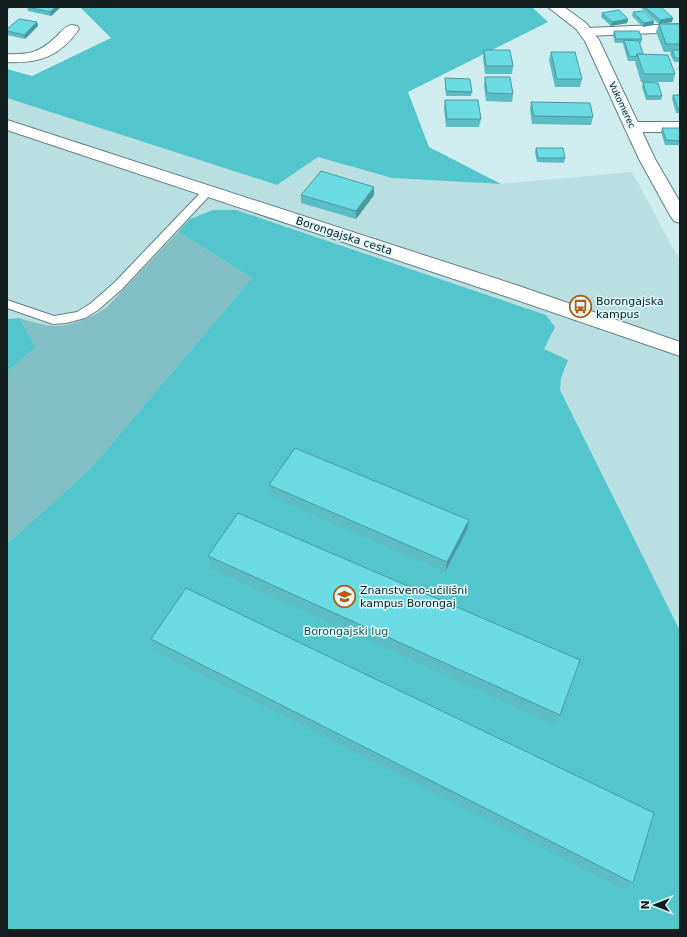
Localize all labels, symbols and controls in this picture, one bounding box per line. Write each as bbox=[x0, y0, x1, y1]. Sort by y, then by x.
street label: Vukomerec bbox=[607, 80, 637, 130]
street label: Borongajska cesta bbox=[294, 214, 394, 258]
bus stop icon: Borongajska kampus bbox=[567, 294, 593, 320]
place label: Borongajska kampus bbox=[596, 295, 664, 321]
school or university icon: Znanstveno-učilišni kampus Borongaj bbox=[331, 583, 357, 609]
place label: Znanstveno-učilišni kampus Borongaj bbox=[360, 584, 467, 610]
park label: Borongajski lug bbox=[304, 625, 388, 638]
north arrow bbox=[635, 885, 675, 925]
text: N bbox=[639, 900, 652, 910]

